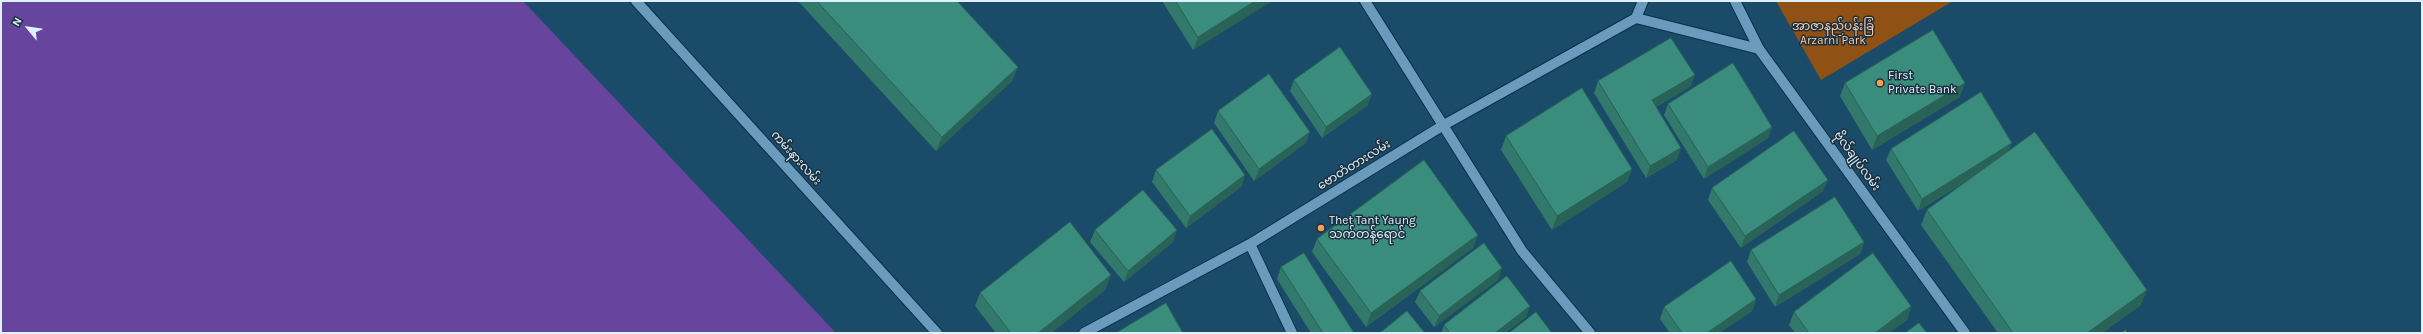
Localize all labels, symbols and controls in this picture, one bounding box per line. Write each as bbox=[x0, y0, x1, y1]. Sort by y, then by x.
north arrow bbox=[8, 8, 48, 48]
text: N bbox=[9, 15, 25, 29]
park label: အာဇာနည်ပန်းခြံ Arzarni Park bbox=[1792, 20, 1874, 48]
place label: First Private Bank bbox=[1888, 69, 1957, 97]
marker: First Private Bank bbox=[1875, 78, 1885, 88]
street label: ကမ်းနားလမ်း bbox=[768, 128, 824, 188]
street label: ဗိုလ်ချုပ်လမ်း bbox=[1831, 129, 1883, 193]
street label: ဗောတံတားလမ်း bbox=[1315, 137, 1393, 193]
place label: Thet Tant Yaung သက်တန့်ရောင် bbox=[1329, 214, 1416, 242]
marker: Thet Tant Yaung သက်တန့်ရောင် bbox=[1316, 223, 1326, 233]

